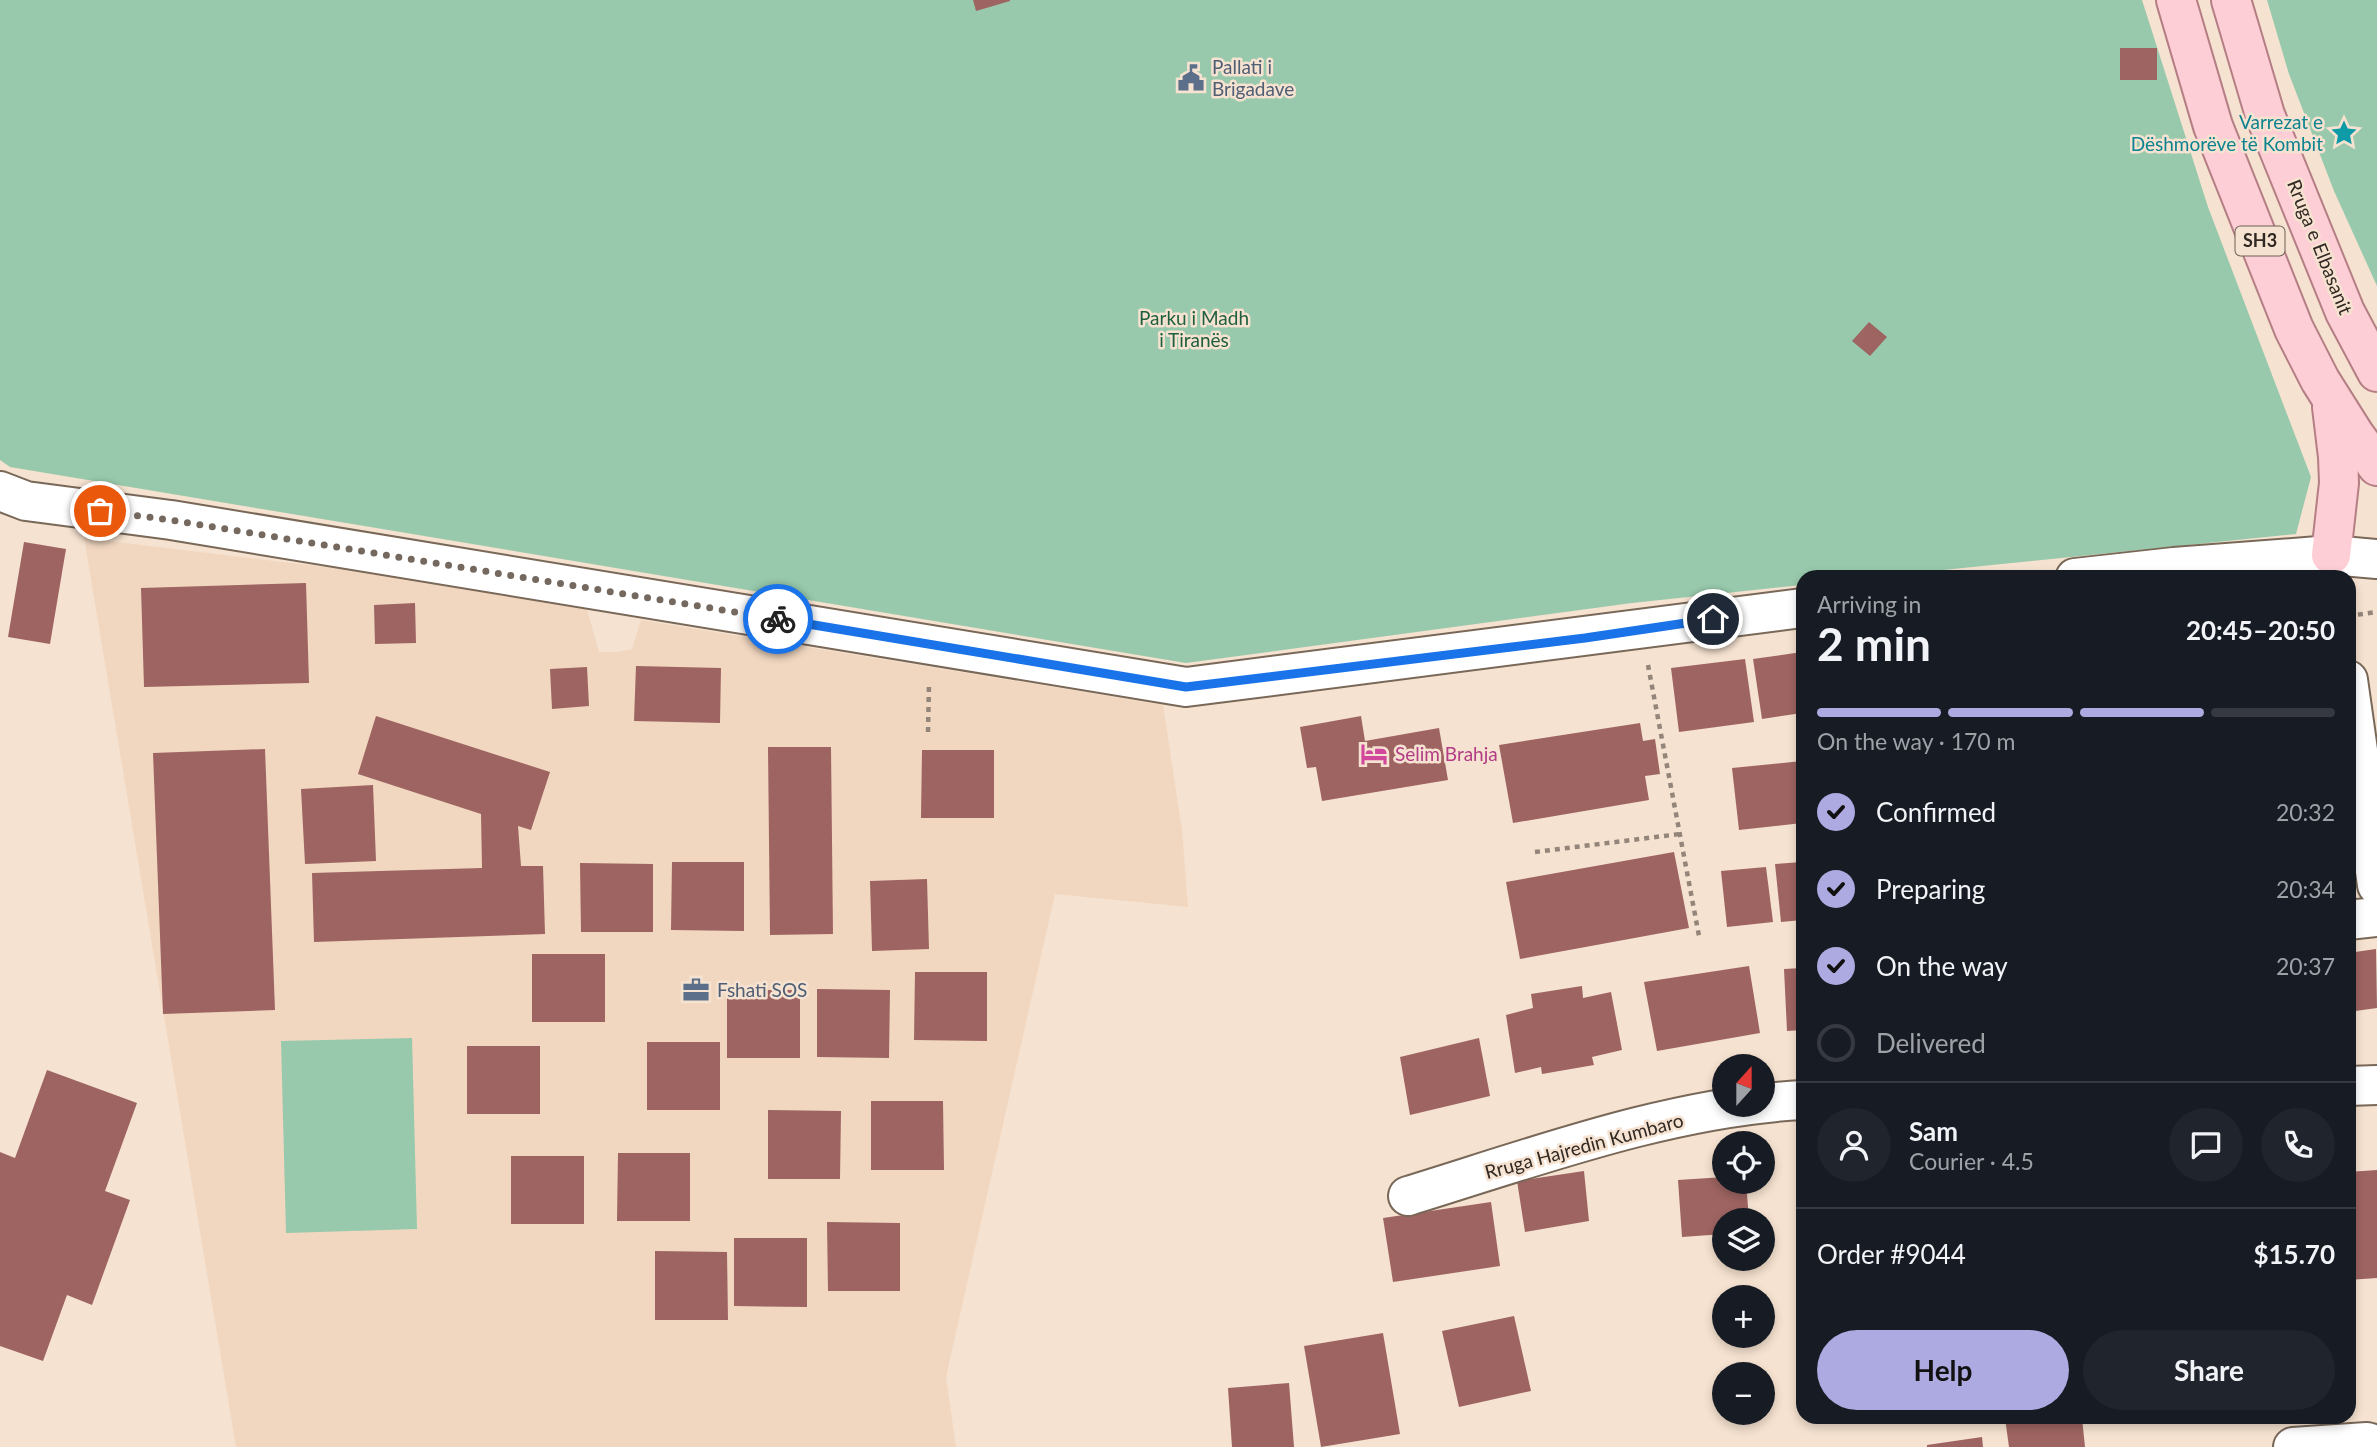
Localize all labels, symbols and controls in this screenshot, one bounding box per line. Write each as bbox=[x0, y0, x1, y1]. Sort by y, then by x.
place label: Pallati i Brigadave bbox=[1212, 55, 1294, 100]
public building icon: Pallati i Brigadave bbox=[1176, 63, 1206, 93]
place label: Varrezat e Dëshmorëve të Kombit bbox=[2131, 110, 2323, 155]
place icon: Varrezat e Dëshmorëve të Kombit bbox=[2329, 118, 2359, 148]
street label: Rruga e Elbasanit bbox=[2283, 176, 2358, 318]
road number: SH3 bbox=[2236, 227, 2284, 256]
park label: Parku i Madh i Tiranës bbox=[1139, 306, 1249, 351]
pin bbox=[70, 481, 130, 541]
icon: bag bbox=[81, 492, 119, 530]
courier bbox=[743, 584, 813, 654]
pin bbox=[1683, 589, 1743, 649]
text: Arriving in bbox=[1817, 590, 1921, 618]
icon: bike bbox=[759, 600, 797, 638]
icon: home bbox=[1694, 600, 1732, 638]
text: 20:45–20:50 bbox=[2186, 614, 2335, 646]
text: 2 min bbox=[1817, 616, 1931, 671]
text: On the way · 170 m bbox=[1817, 727, 2016, 755]
hotel icon: Selim Brahja bbox=[1359, 739, 1389, 769]
place label: Selim Brahja bbox=[1395, 742, 1498, 765]
icon: check bbox=[1817, 793, 1855, 831]
text: Confirmed bbox=[1876, 796, 1996, 828]
text: 20:32 bbox=[2276, 798, 2335, 826]
icon: check bbox=[1817, 870, 1855, 908]
text: Preparing bbox=[1876, 873, 1985, 905]
text: 20:34 bbox=[2276, 875, 2335, 903]
icon: check bbox=[1817, 947, 1855, 985]
text: On the way bbox=[1876, 950, 2008, 982]
text: 20:37 bbox=[2276, 952, 2335, 980]
office icon: Fshati SOS bbox=[681, 975, 711, 1005]
place label: Fshati SOS bbox=[717, 978, 807, 1001]
text: Delivered bbox=[1876, 1027, 1986, 1059]
north arrow bbox=[1712, 1054, 1774, 1116]
map controls bbox=[1712, 1054, 1775, 1425]
street label: Rruga Hajredin Kumbaro bbox=[1482, 1108, 1686, 1183]
button: person bbox=[1817, 1108, 1891, 1182]
button: chat bbox=[2169, 1108, 2243, 1182]
button: phone bbox=[2261, 1108, 2335, 1182]
text: Sam bbox=[1909, 1115, 1958, 1147]
button: locate bbox=[1712, 1131, 1775, 1194]
text: Courier · 4.5 bbox=[1909, 1147, 2034, 1175]
button: layers bbox=[1712, 1208, 1775, 1271]
text: Order #9044 bbox=[1817, 1238, 1966, 1270]
text: $15.70 bbox=[2253, 1238, 2335, 1270]
button: + bbox=[1712, 1285, 1775, 1348]
button: Help bbox=[1817, 1330, 2069, 1410]
button: Share bbox=[2083, 1330, 2335, 1410]
button: − bbox=[1712, 1362, 1775, 1425]

